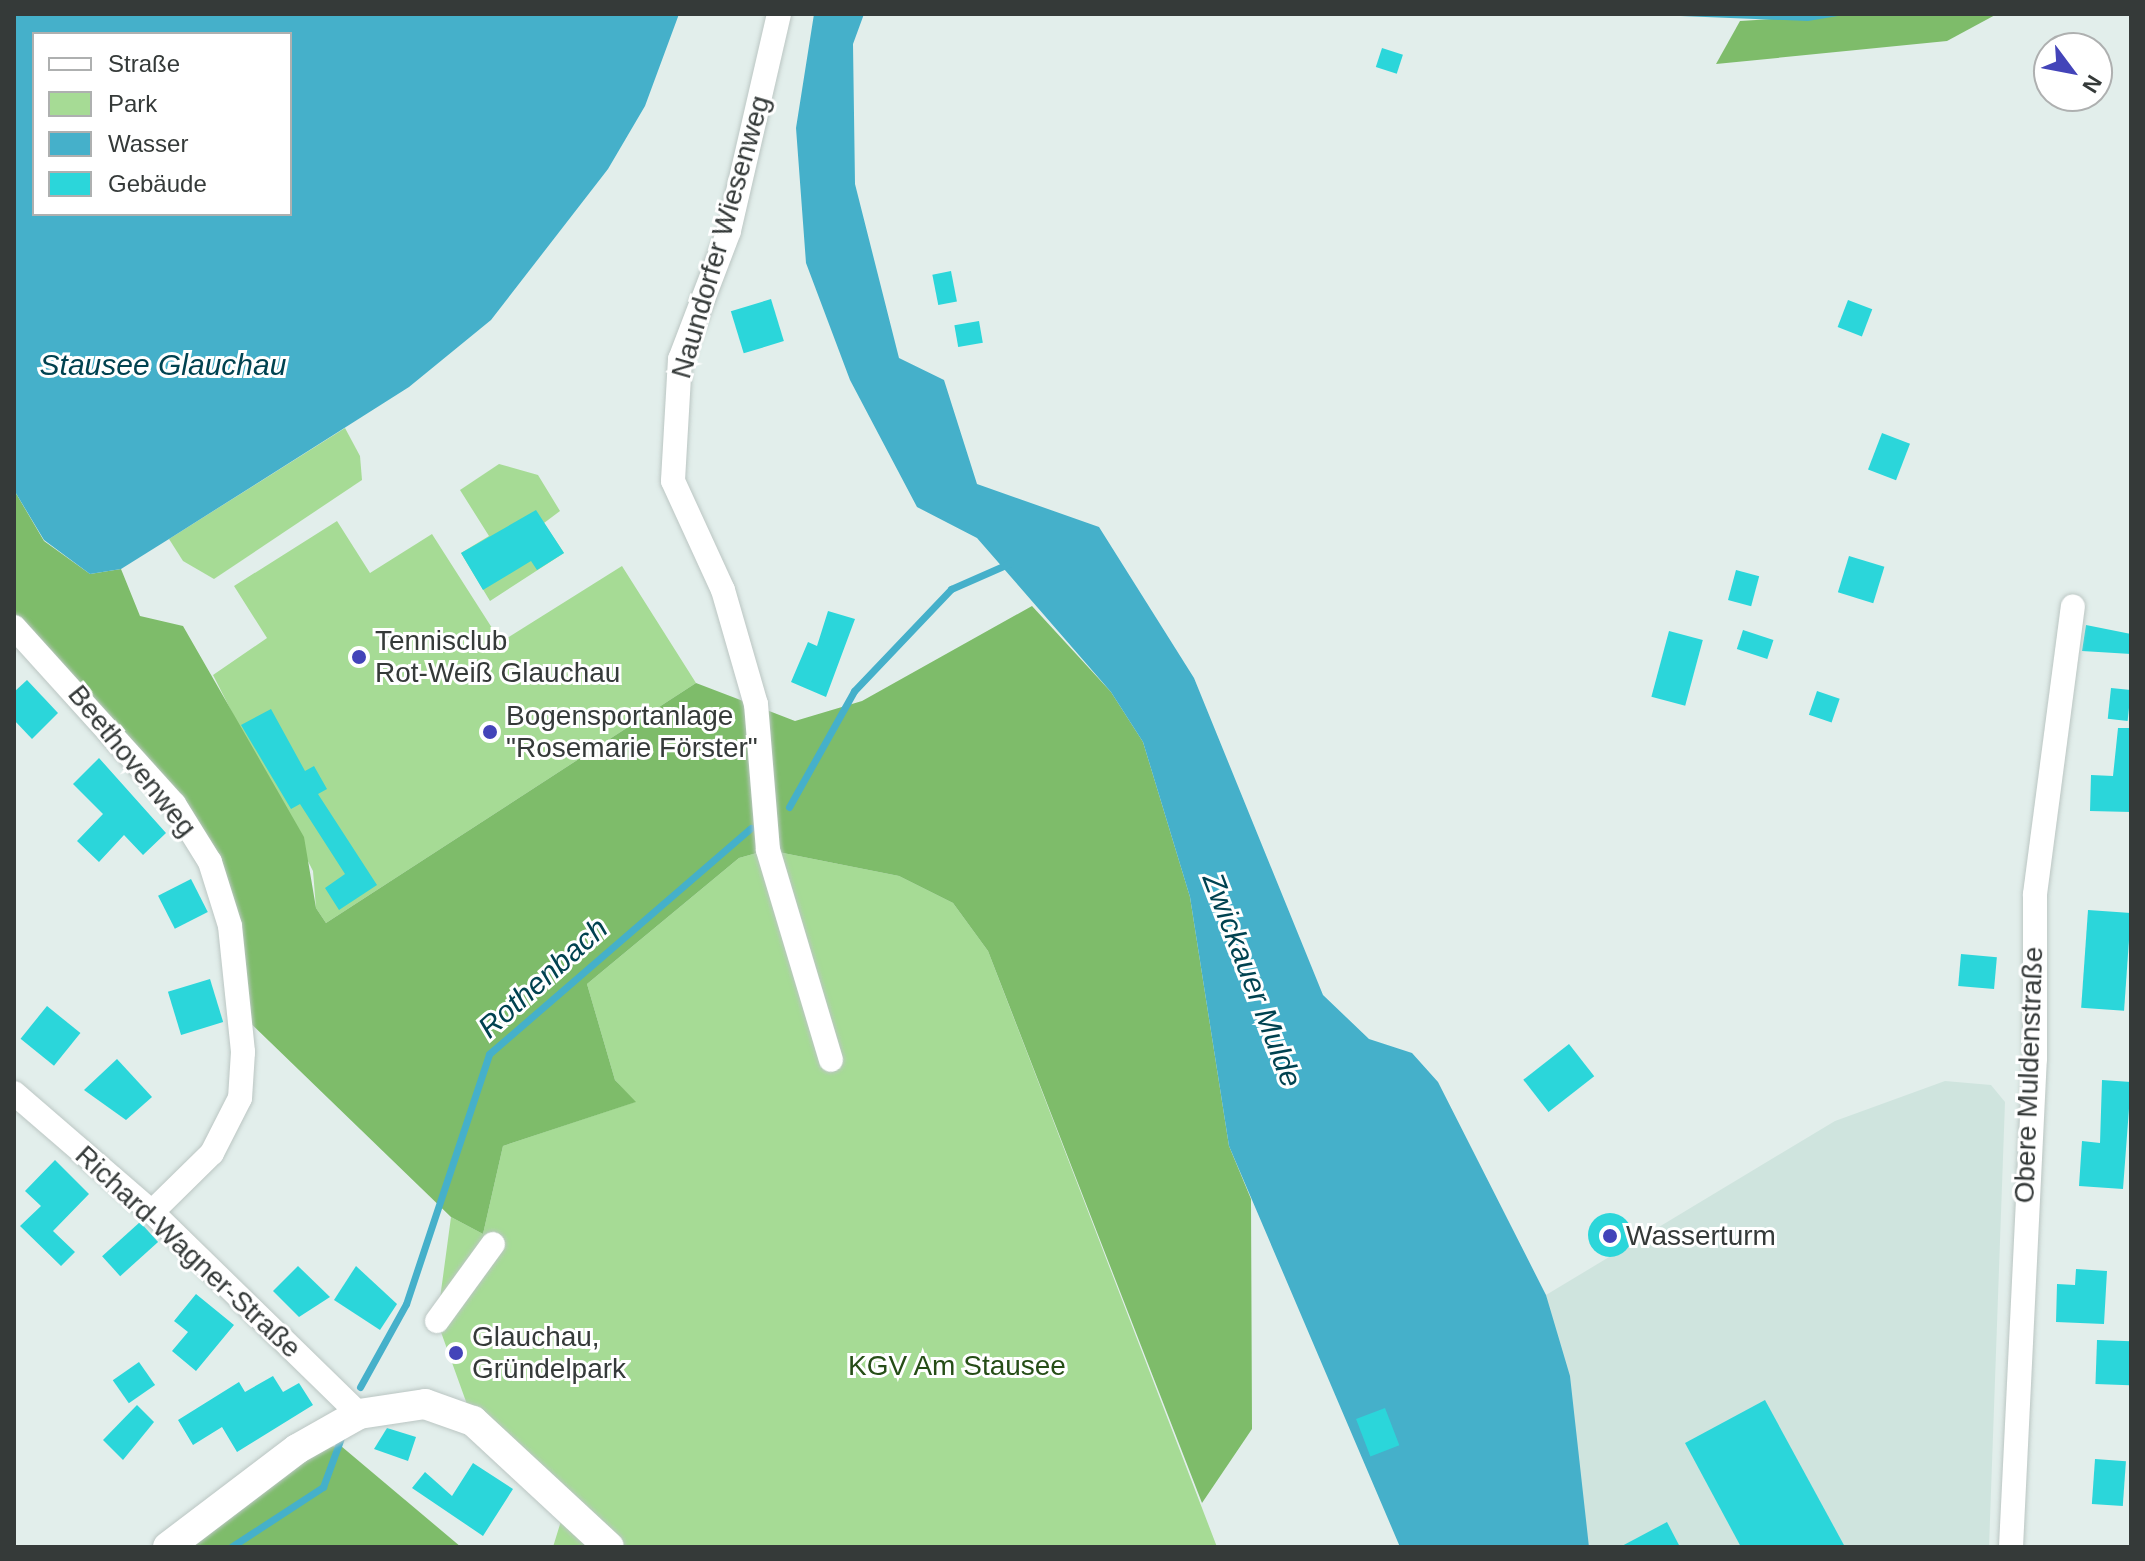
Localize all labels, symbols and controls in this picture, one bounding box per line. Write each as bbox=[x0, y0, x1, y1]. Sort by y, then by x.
legend bbox=[32, 32, 292, 216]
north arrow bbox=[2033, 32, 2113, 112]
text: Straße bbox=[108, 50, 180, 77]
text: N bbox=[2077, 71, 2107, 97]
text: Park bbox=[108, 90, 157, 117]
street label: Naundorfer Wiesenweg bbox=[665, 92, 777, 382]
text: Wasser bbox=[108, 130, 188, 157]
text: Gebäude bbox=[108, 170, 207, 197]
water label: Stausee Glauchau bbox=[40, 347, 286, 383]
place label: Tennisclub Rot-Weiß Glauchau bbox=[375, 624, 620, 690]
marker: Tennisclub Rot-Weiß Glauchau bbox=[350, 648, 368, 666]
street label: Beethovenweg bbox=[61, 678, 203, 844]
place label: Bogensportanlage "Rosemarie Förster" bbox=[506, 699, 758, 765]
marker: Bogensportanlage "Rosemarie Förster" bbox=[481, 723, 499, 741]
water label: Zwickauer Mulde bbox=[1195, 868, 1309, 1092]
water label: Rothenbach bbox=[471, 910, 615, 1046]
street label: Obere Muldenstraße bbox=[2008, 946, 2050, 1204]
street label: Richard-Wagner-Straße bbox=[68, 1139, 308, 1365]
place label: Wasserturm bbox=[1626, 1219, 1776, 1253]
marker: Wasserturm bbox=[1601, 1227, 1619, 1245]
place label: Glauchau, Gründelpark bbox=[472, 1320, 626, 1386]
marker: Glauchau, Gründelpark bbox=[447, 1344, 465, 1362]
park label: KGV Am Stausee bbox=[847, 1349, 1067, 1383]

